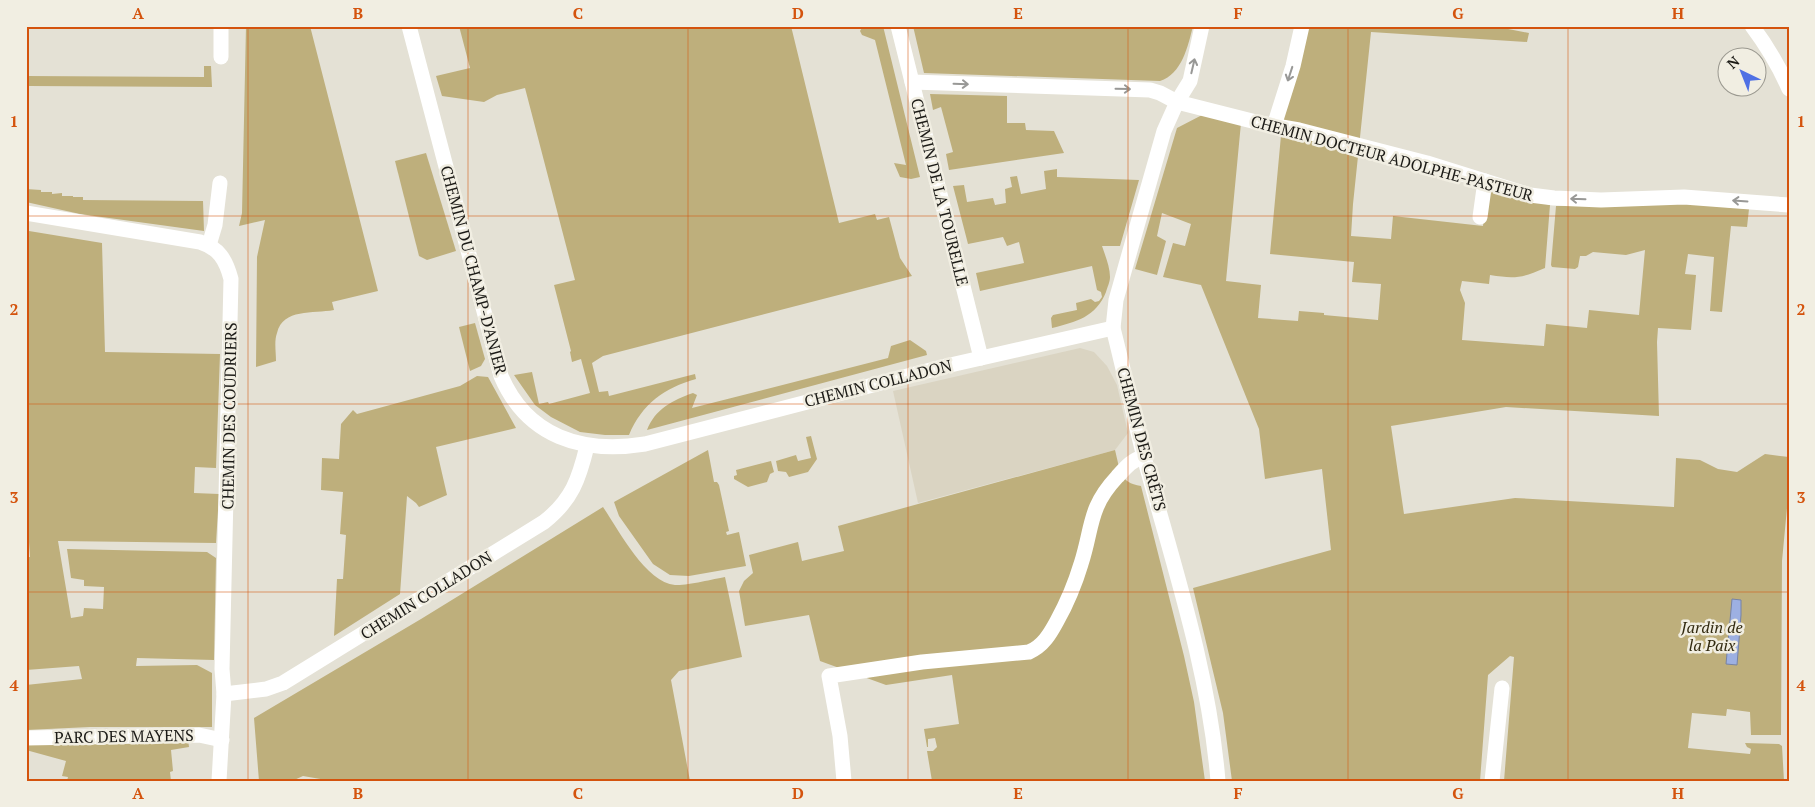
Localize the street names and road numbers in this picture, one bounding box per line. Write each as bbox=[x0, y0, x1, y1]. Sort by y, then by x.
street label: CHEMIN DE LA TOURELLE bbox=[906, 96, 974, 288]
street label: CHEMIN DOCTEUR ADOLPHE-PASTEUR bbox=[1248, 110, 1536, 207]
street label: CHEMIN DU CHAMP-D'ANIER bbox=[435, 163, 513, 378]
street label: CHEMIN DES COUDRIERS bbox=[216, 322, 242, 510]
street label: CHEMIN COLLADON bbox=[802, 354, 954, 412]
street label: CHEMIN DES CRÊTS bbox=[1112, 365, 1172, 513]
street label: CHEMIN COLLADON bbox=[356, 545, 496, 644]
street label: PARC DES MAYENS bbox=[54, 724, 194, 748]

